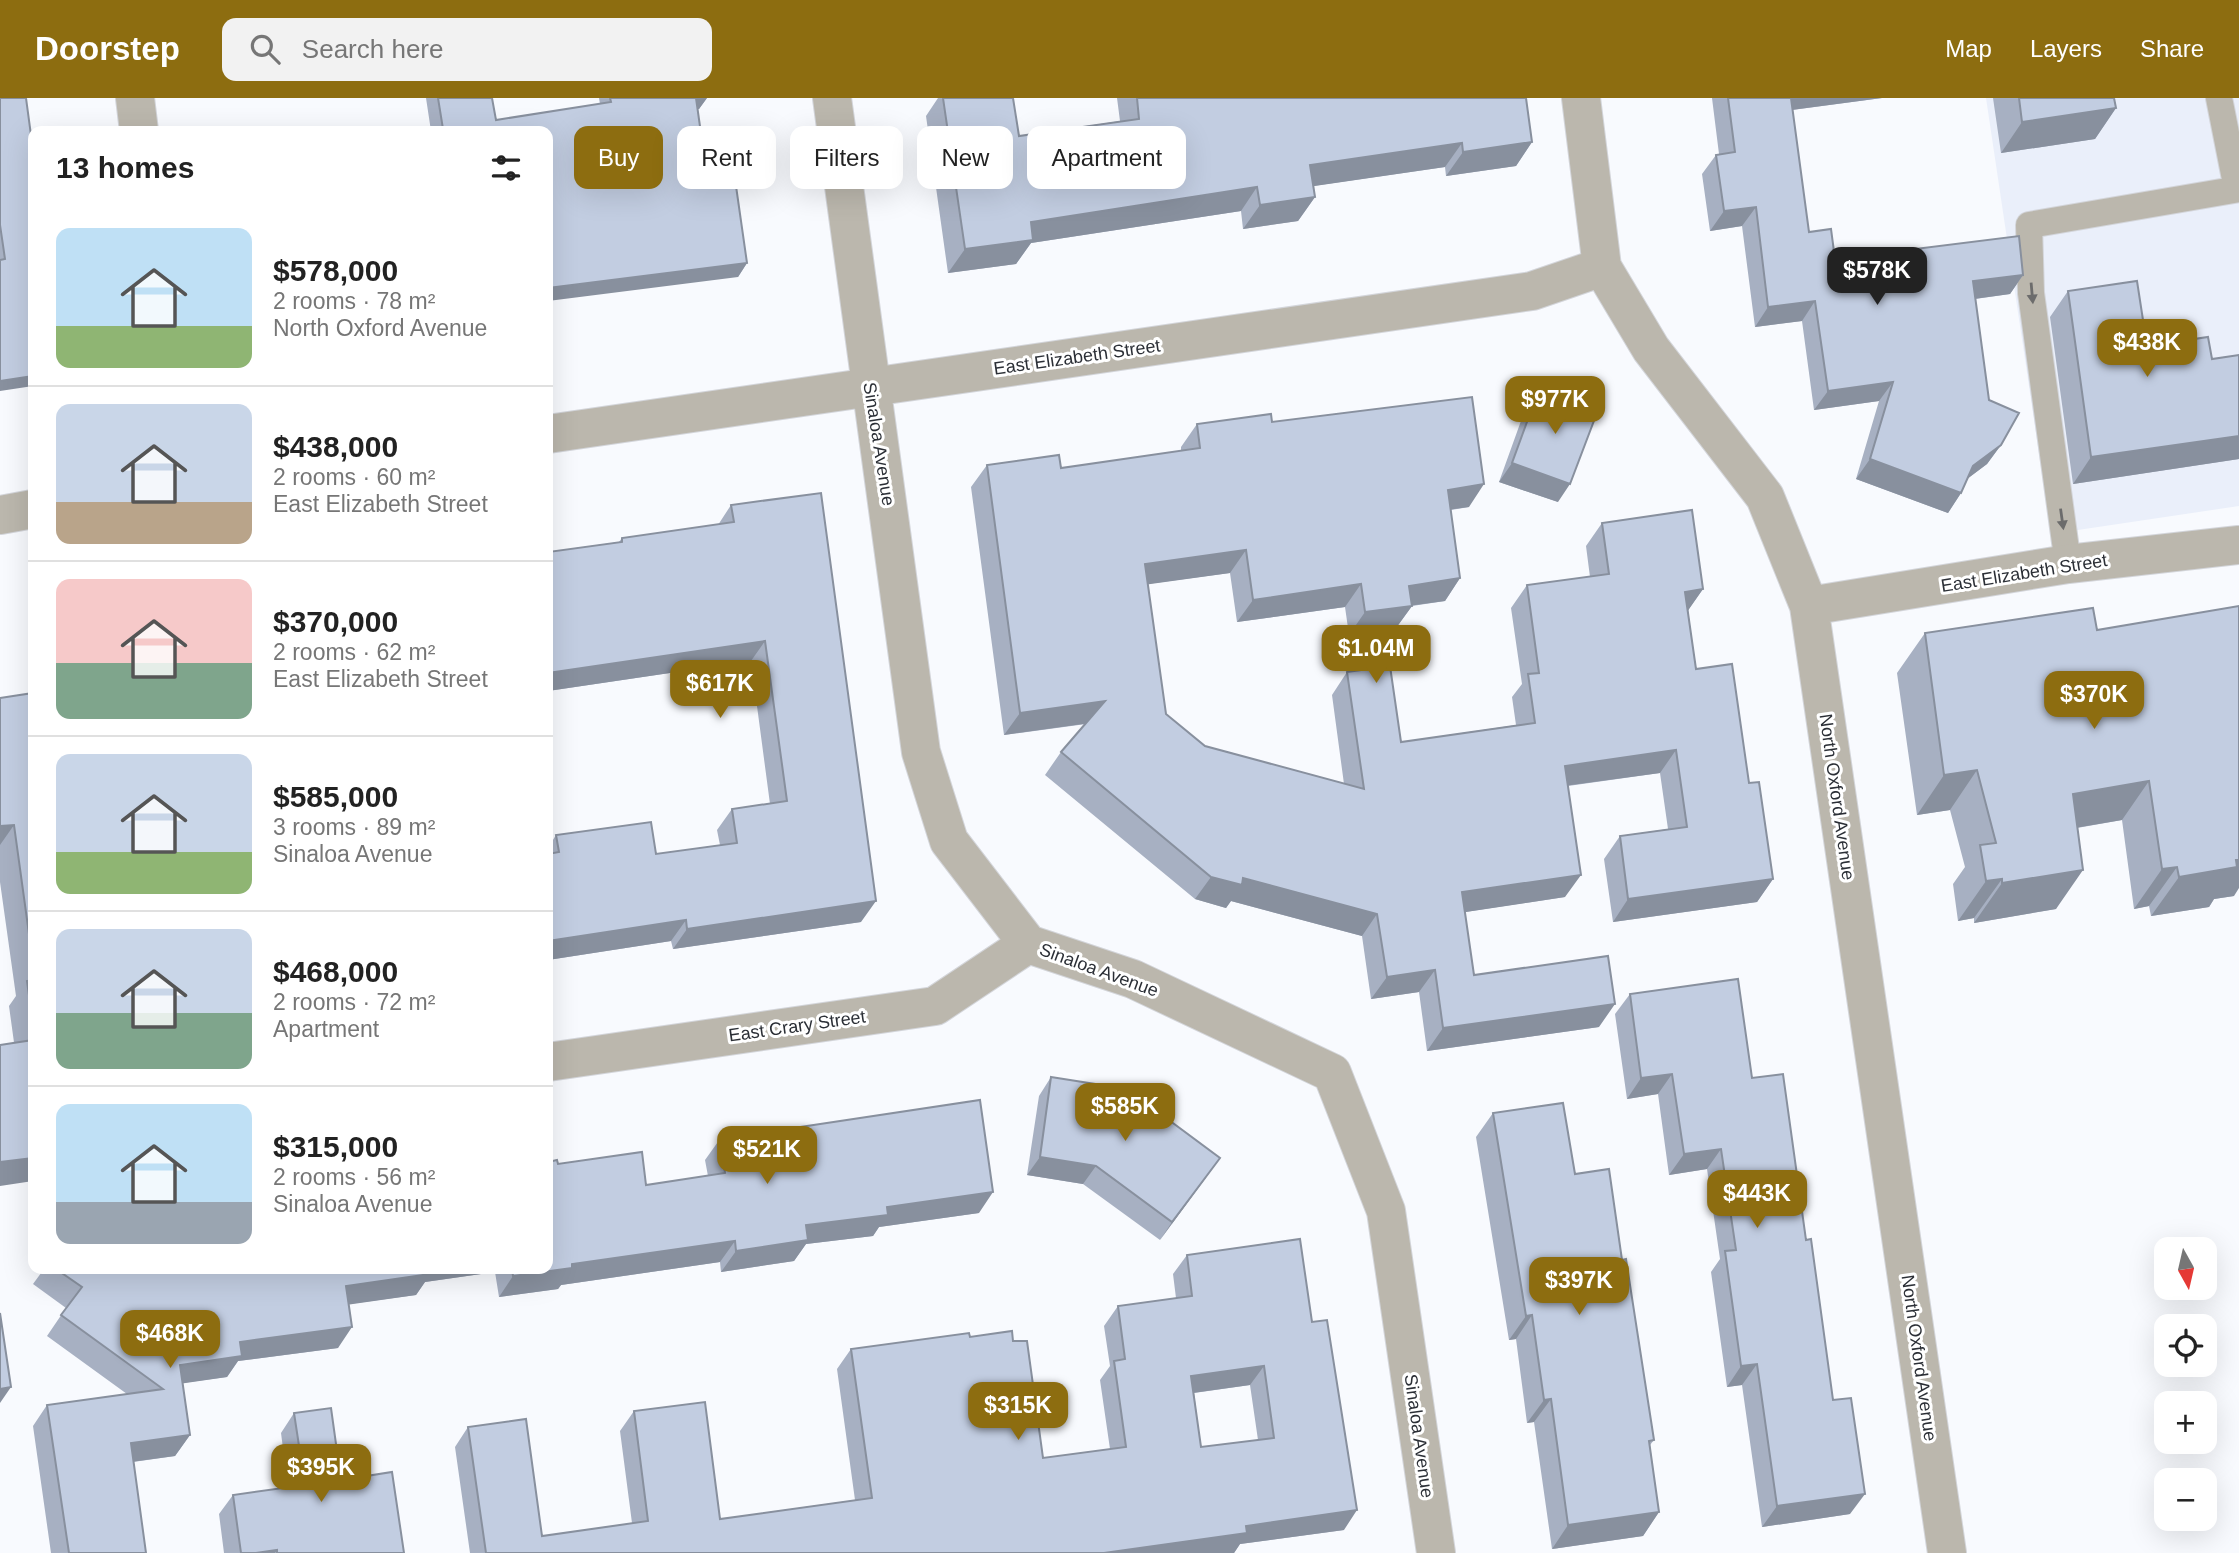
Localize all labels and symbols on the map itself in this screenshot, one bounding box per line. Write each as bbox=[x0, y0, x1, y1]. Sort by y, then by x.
pin: $578K bbox=[1828, 248, 1926, 307]
one-way arrow bbox=[2027, 283, 2038, 305]
pin: $438K bbox=[2098, 320, 2196, 379]
street label: East Elizabeth Street bbox=[992, 335, 1162, 379]
pin: $977K bbox=[1506, 376, 1604, 436]
street label: Sinaloa Avenue bbox=[859, 381, 899, 507]
one-way arrow bbox=[2056, 508, 2067, 530]
street label: East Elizabeth Street bbox=[1939, 550, 2109, 596]
pin: $1.04M bbox=[1319, 626, 1433, 685]
pin: $617K bbox=[671, 660, 769, 720]
pin: $370K bbox=[2045, 672, 2143, 731]
street label: North Oxford Avenue bbox=[1815, 713, 1859, 881]
street label: Sinaloa Avenue bbox=[1037, 939, 1161, 1001]
street label: East Crary Street bbox=[727, 1006, 867, 1046]
pin: $585K bbox=[1076, 1084, 1174, 1143]
pin: $521K bbox=[718, 1126, 816, 1186]
pin: $443K bbox=[1708, 1170, 1806, 1230]
north arrow bbox=[2154, 1237, 2217, 1300]
pin: $397K bbox=[1530, 1258, 1628, 1317]
street label: North Oxford Avenue bbox=[1897, 1274, 1941, 1442]
pin: $468K bbox=[121, 1310, 219, 1370]
street label: Sinaloa Avenue bbox=[1400, 1373, 1438, 1499]
pin: $315K bbox=[969, 1382, 1067, 1442]
pin: $395K bbox=[272, 1444, 370, 1504]

